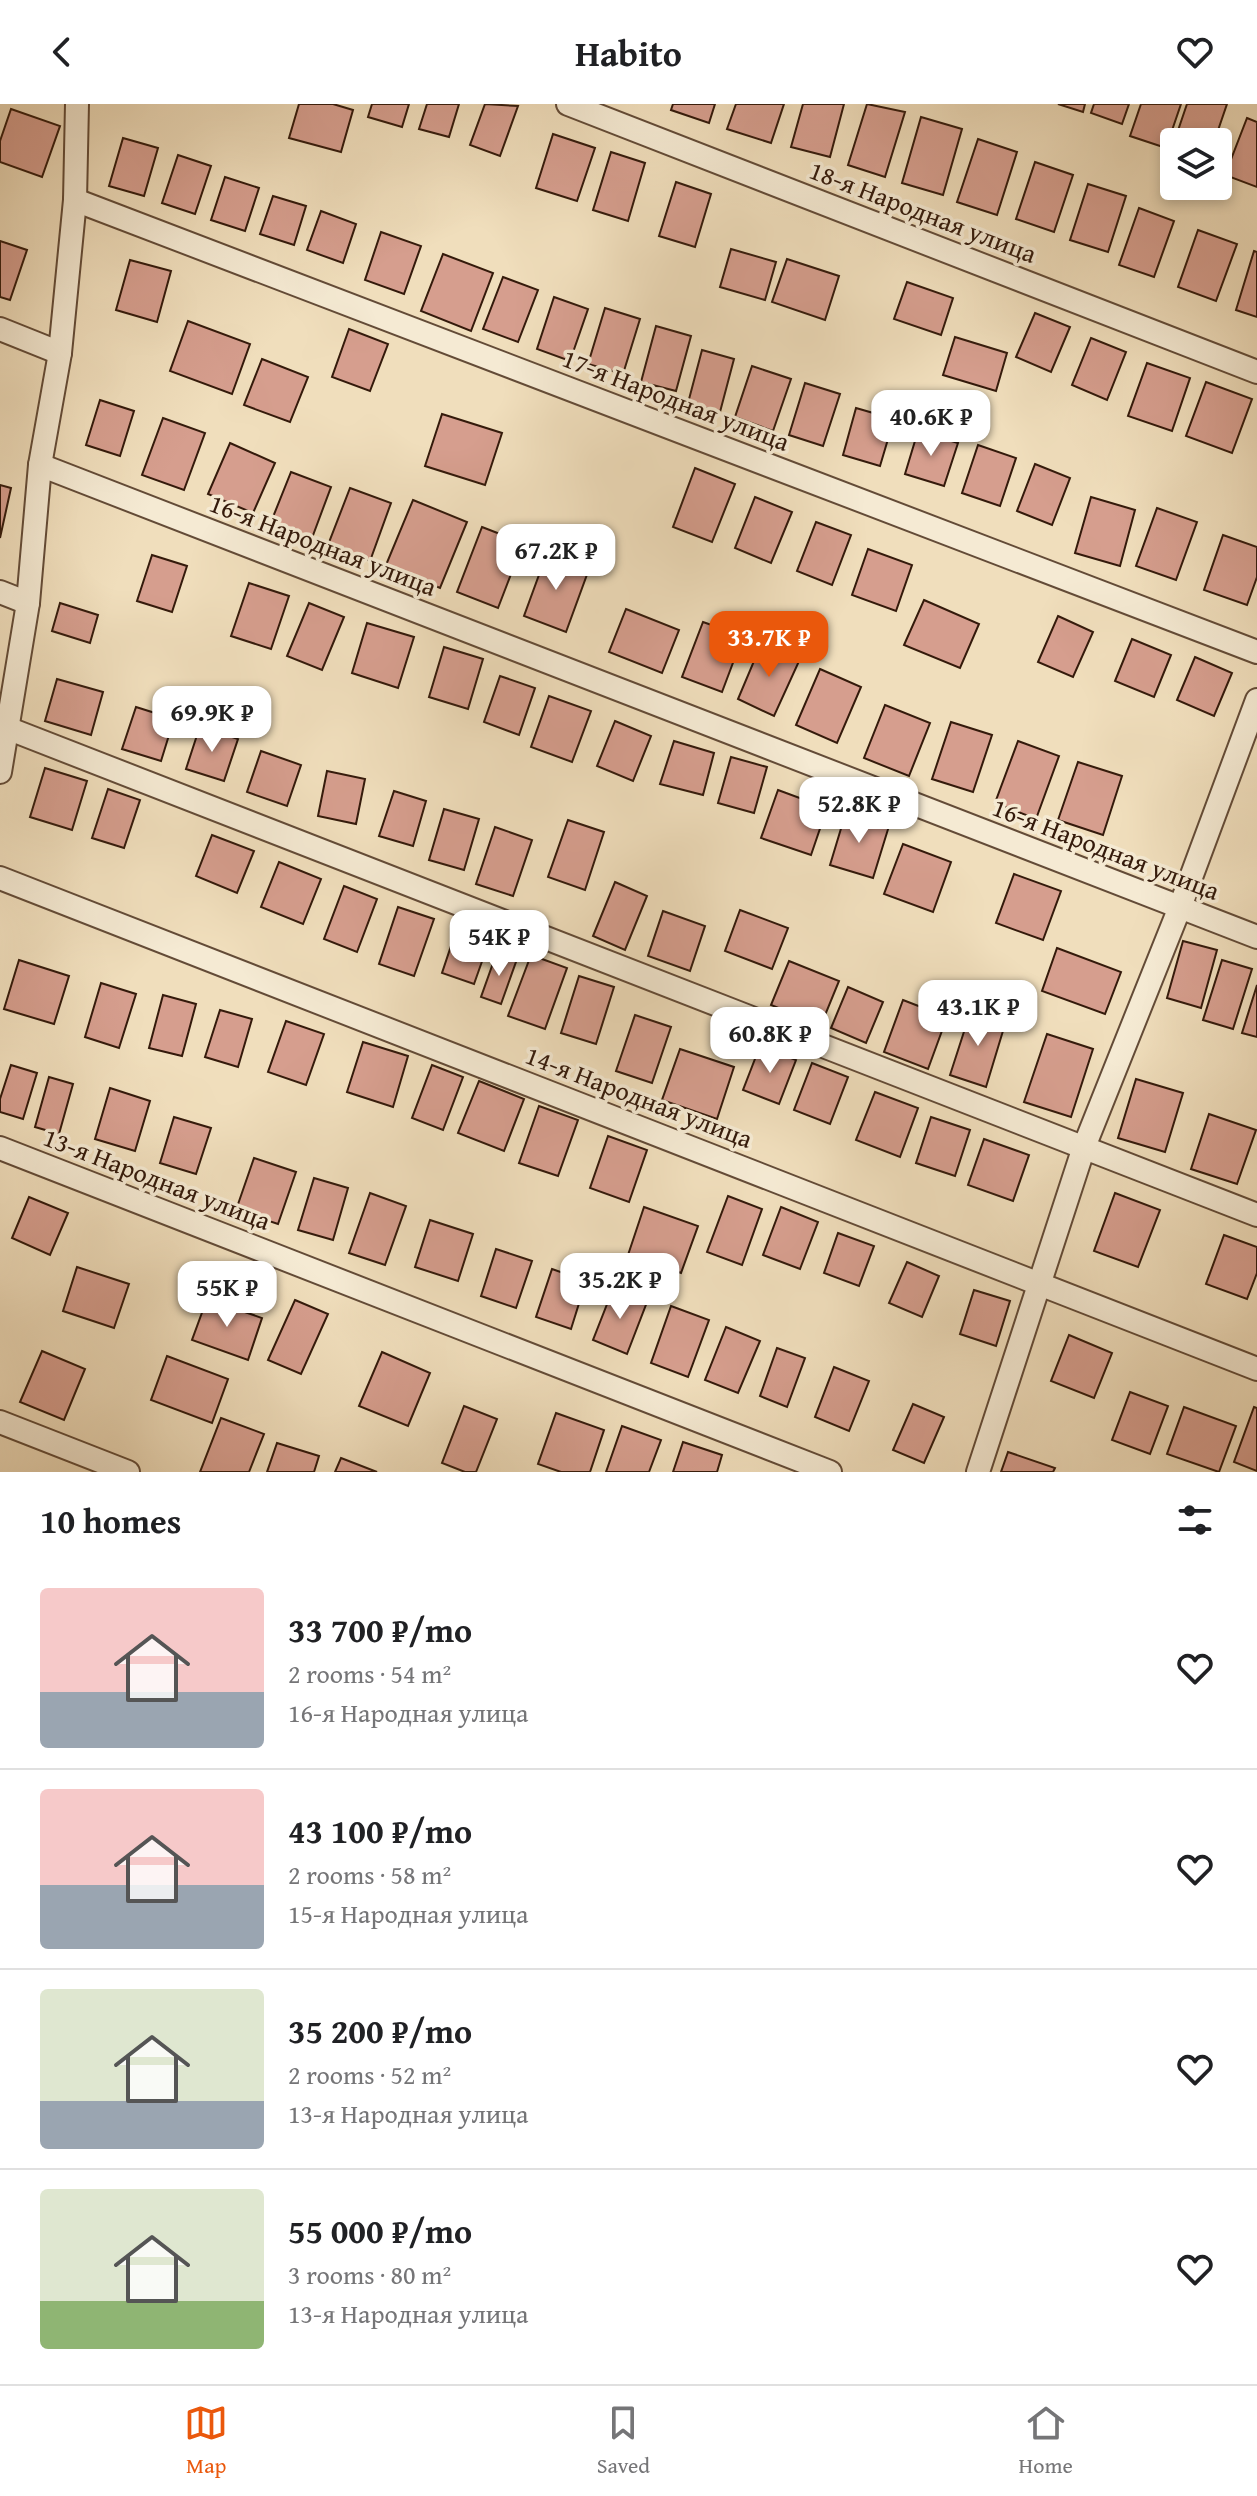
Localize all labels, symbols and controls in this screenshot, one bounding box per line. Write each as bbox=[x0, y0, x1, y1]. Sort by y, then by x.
text: Habito bbox=[575, 26, 682, 79]
icon: back bbox=[40, 30, 84, 74]
icon: heart bbox=[1173, 30, 1217, 74]
map controls bbox=[1160, 128, 1232, 200]
button: layers bbox=[1160, 128, 1232, 200]
street label: 18-я Народная улица bbox=[804, 150, 1043, 273]
street label: 17-я Народная улица bbox=[557, 338, 796, 461]
pin: 40.6K ₽ bbox=[857, 390, 1005, 458]
text: 40.6K ₽ bbox=[889, 396, 973, 435]
street label: 16-я Народная улица bbox=[204, 483, 443, 606]
pin: 67.2K ₽ bbox=[482, 524, 630, 592]
text: 67.2K ₽ bbox=[514, 530, 598, 569]
pin: 33.7K ₽ bbox=[695, 611, 843, 679]
text: 33.7K ₽ bbox=[727, 617, 811, 656]
pin: 69.9K ₽ bbox=[138, 686, 286, 754]
text: 69.9K ₽ bbox=[170, 692, 254, 731]
pin: 52.8K ₽ bbox=[785, 777, 933, 845]
text: 52.8K ₽ bbox=[817, 783, 901, 822]
street label: 16-я Народная улица bbox=[987, 787, 1226, 910]
pin: 54K ₽ bbox=[443, 910, 555, 978]
text: 54K ₽ bbox=[468, 916, 530, 955]
pin: 43.1K ₽ bbox=[904, 980, 1052, 1048]
text: 43.1K ₽ bbox=[936, 986, 1020, 1025]
pin: 60.8K ₽ bbox=[696, 1007, 844, 1075]
text: 60.8K ₽ bbox=[728, 1013, 812, 1052]
street label: 14-я Народная улица bbox=[520, 1035, 759, 1158]
street label: 13-я Народная улица bbox=[38, 1117, 277, 1240]
pin: 35.2K ₽ bbox=[546, 1253, 694, 1321]
text: 35.2K ₽ bbox=[578, 1259, 662, 1298]
pin: 55K ₽ bbox=[171, 1261, 283, 1329]
text: 55K ₽ bbox=[196, 1267, 258, 1306]
text: 10 homes bbox=[40, 1496, 181, 1545]
icon: filters bbox=[1173, 1498, 1217, 1542]
text: 33 700 ₽/mo bbox=[288, 1605, 472, 1654]
icon: home bbox=[104, 1620, 200, 1716]
icon: heart bbox=[1173, 1646, 1217, 1690]
text: 2 rooms · 54 m² bbox=[288, 1654, 451, 1693]
text: 16-я Народная улица bbox=[288, 1693, 528, 1732]
text: 43 100 ₽/mo bbox=[288, 1806, 472, 1855]
icon: home bbox=[104, 1821, 200, 1917]
icon: heart bbox=[1173, 1847, 1217, 1891]
text: 2 rooms · 58 m² bbox=[288, 1855, 451, 1894]
text: 15-я Народная улица bbox=[288, 1894, 528, 1933]
text: 35 200 ₽/mo bbox=[288, 2006, 472, 2055]
icon: home bbox=[104, 2021, 200, 2117]
icon: heart bbox=[1173, 2047, 1217, 2091]
text: 2 rooms · 52 m² bbox=[288, 2055, 451, 2094]
text: 13-я Народная улица bbox=[288, 2094, 528, 2133]
text: 55 000 ₽/mo bbox=[288, 2206, 472, 2255]
icon: home bbox=[104, 2221, 200, 2317]
icon: heart bbox=[1173, 2247, 1217, 2291]
text: 3 rooms · 80 m² bbox=[288, 2255, 451, 2294]
text: 13-я Народная улица bbox=[288, 2294, 528, 2333]
tab: Map bbox=[184, 2401, 228, 2481]
tab: Saved bbox=[597, 2401, 650, 2481]
tab: Home bbox=[1019, 2401, 1073, 2481]

